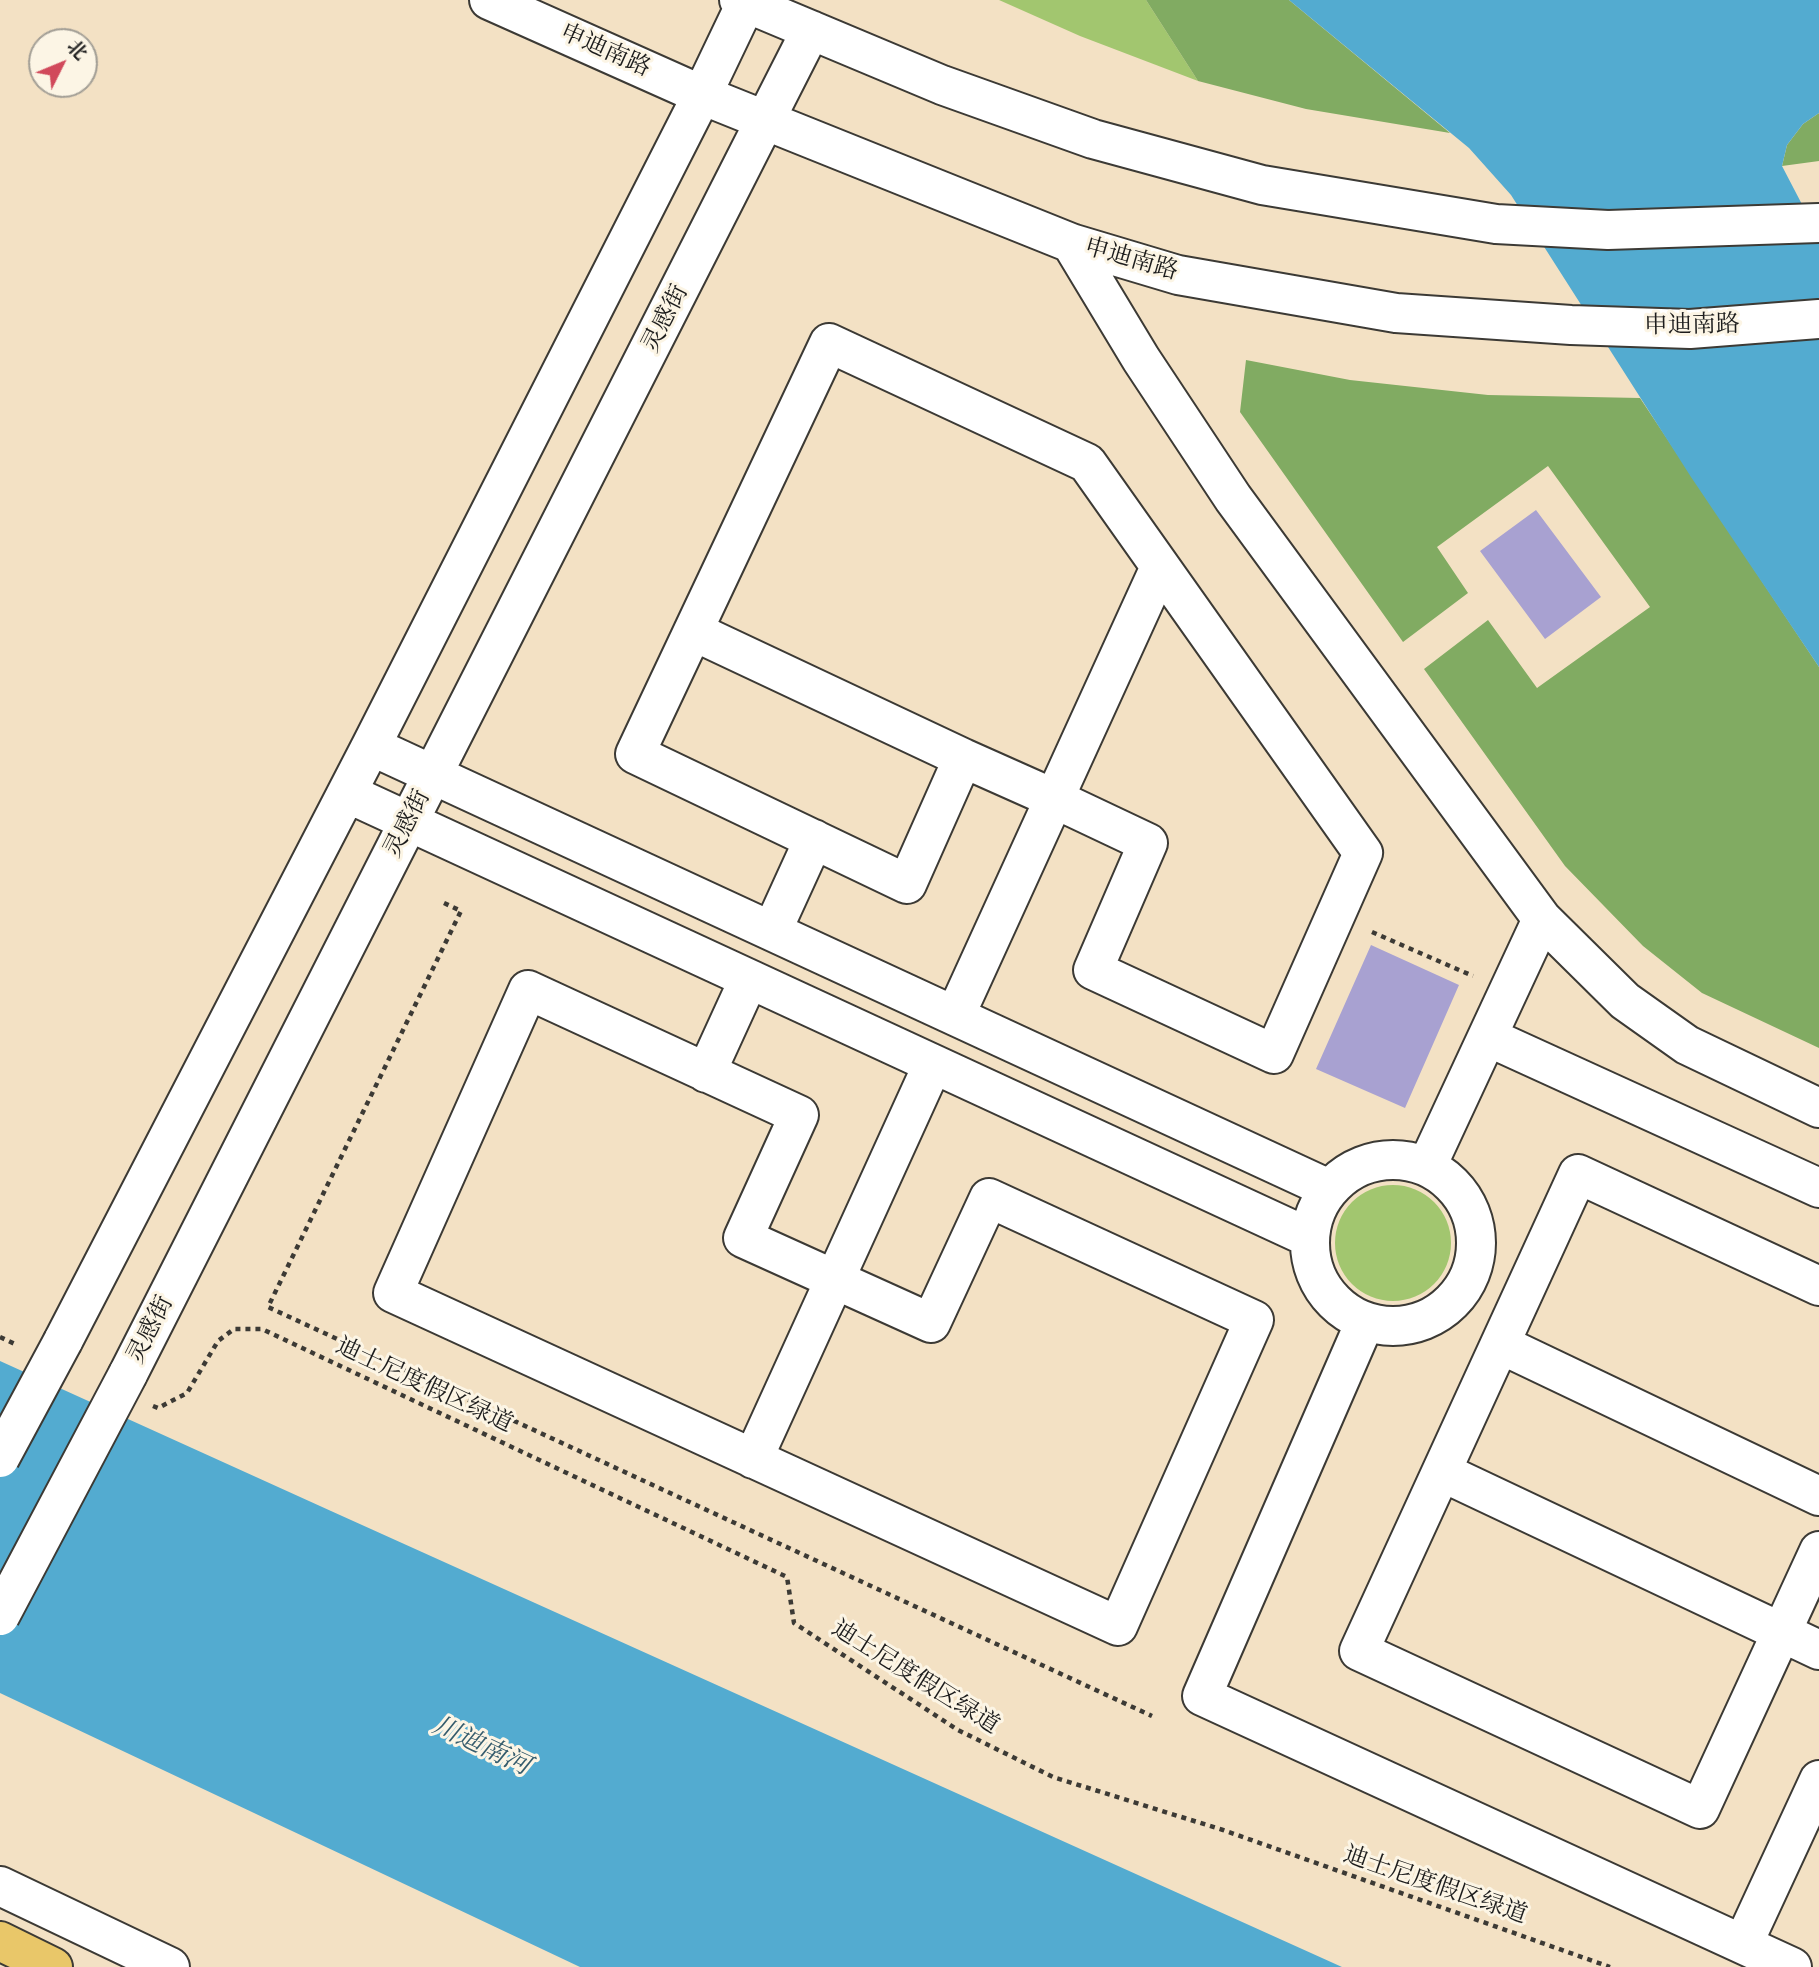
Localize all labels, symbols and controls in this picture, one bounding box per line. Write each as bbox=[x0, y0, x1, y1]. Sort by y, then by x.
street label: 申迪南路 bbox=[555, 18, 655, 84]
north arrow bbox=[28, 28, 98, 98]
text: 北 bbox=[61, 34, 93, 66]
street label: 申迪南路 bbox=[1081, 233, 1181, 287]
street label: 灵感街 bbox=[637, 280, 695, 358]
street label: 申迪南路 bbox=[1644, 311, 1740, 341]
street label: 灵感街 bbox=[379, 785, 437, 863]
street label: 灵感街 bbox=[122, 1291, 180, 1369]
street label: 迪士尼度假区绿道 bbox=[331, 1332, 517, 1440]
street label: 迪士尼度假区绿道 bbox=[826, 1615, 1004, 1741]
water label: 川迪南河 bbox=[427, 1711, 535, 1783]
street label: 迪士尼度假区绿道 bbox=[1340, 1841, 1530, 1931]

